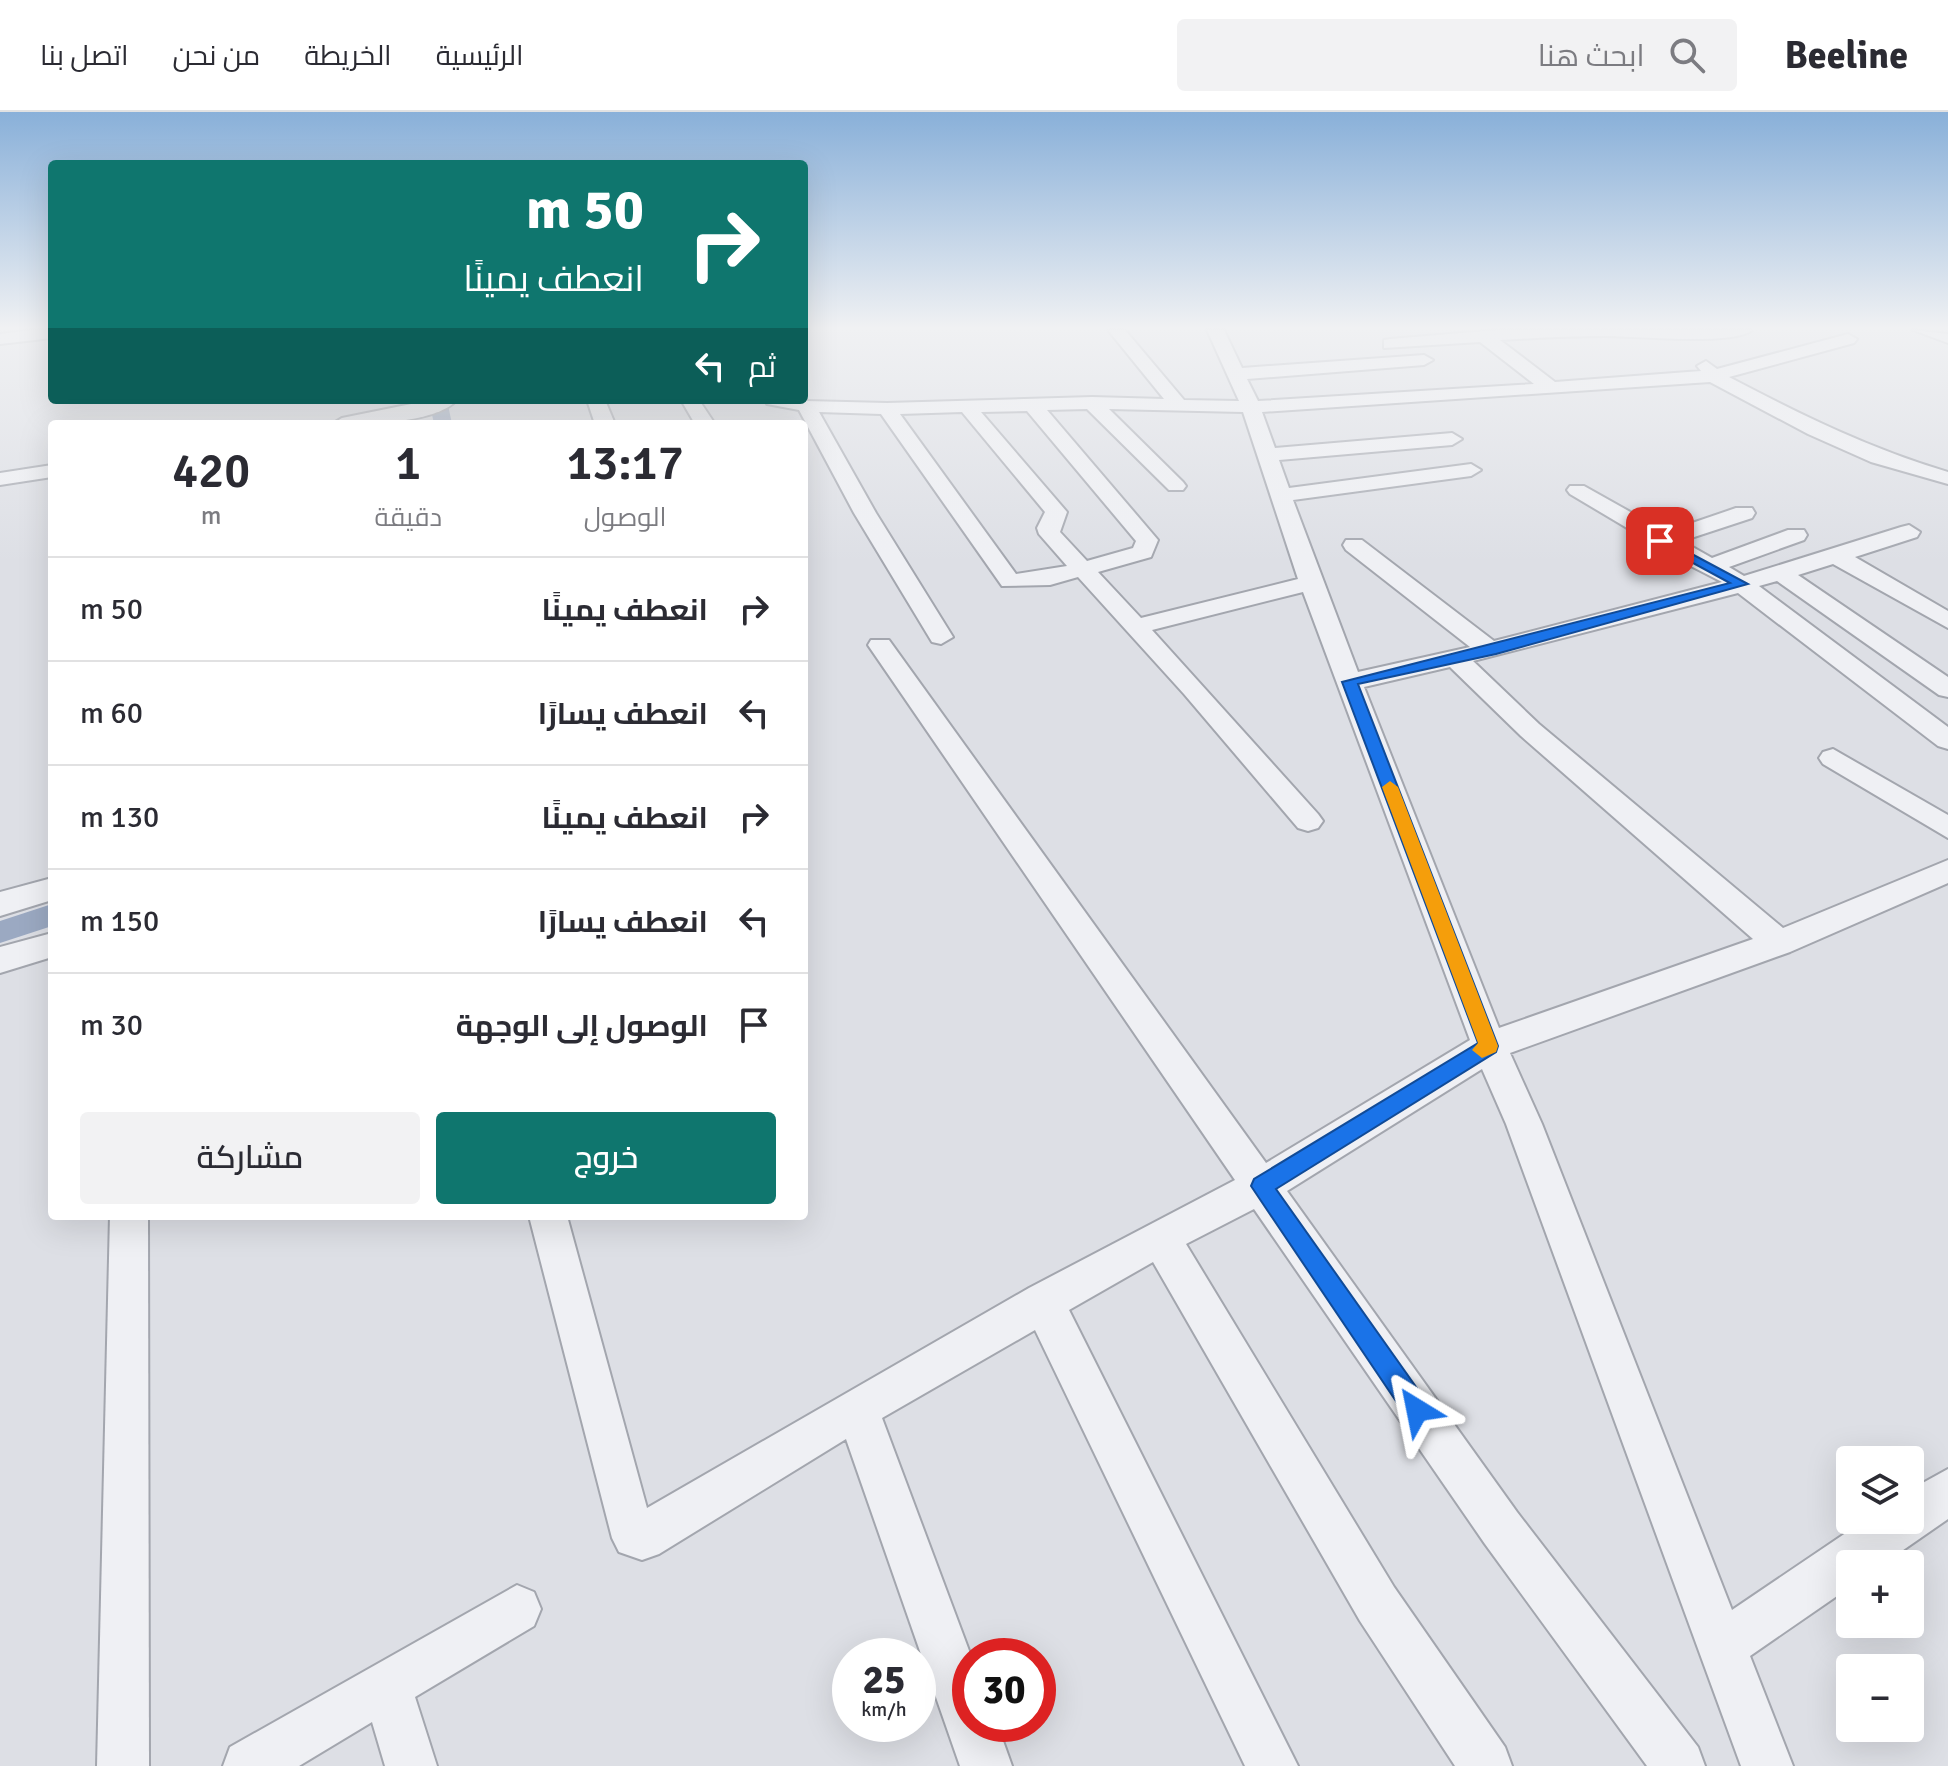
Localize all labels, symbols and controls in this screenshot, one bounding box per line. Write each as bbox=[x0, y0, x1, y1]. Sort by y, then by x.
search box bbox=[1177, 19, 1737, 91]
text: Beeline bbox=[1785, 32, 1908, 79]
icon: search bbox=[1665, 33, 1709, 77]
text: ابحث هنا bbox=[1538, 38, 1645, 75]
text: اتصل بنا bbox=[40, 39, 129, 73]
text: من نحن bbox=[173, 39, 260, 73]
text: الخريطة bbox=[304, 39, 392, 73]
text: الرئيسية bbox=[436, 39, 523, 73]
text: 50 m bbox=[526, 175, 644, 244]
icon: right bbox=[672, 192, 776, 296]
text: انعطف يمينًا bbox=[463, 257, 644, 302]
icon: left bbox=[688, 344, 732, 388]
text: ثم bbox=[748, 349, 776, 386]
text: 1 bbox=[395, 434, 421, 493]
text: 13:17 bbox=[566, 434, 684, 493]
text: 420 bbox=[172, 442, 250, 501]
text: m bbox=[201, 500, 222, 532]
text: دقيقة bbox=[374, 502, 442, 534]
text: الوصول bbox=[584, 502, 666, 534]
pin bbox=[1626, 507, 1694, 575]
icon: arrive bbox=[1638, 519, 1682, 563]
icon: right bbox=[732, 587, 776, 631]
text: 50 m bbox=[80, 591, 143, 628]
text: انعطف يمينًا bbox=[541, 592, 708, 629]
icon: left bbox=[732, 691, 776, 735]
text: 60 m bbox=[80, 695, 143, 732]
text: انعطف يسارًا bbox=[538, 696, 708, 733]
icon: right bbox=[732, 795, 776, 839]
text: 130 m bbox=[80, 799, 159, 836]
text: انعطف يمينًا bbox=[541, 800, 708, 837]
icon: left bbox=[732, 899, 776, 943]
text: 150 m bbox=[80, 903, 159, 940]
text: انعطف يسارًا bbox=[538, 904, 708, 941]
icon: arrive bbox=[732, 1003, 776, 1047]
text: 30 m bbox=[80, 1007, 143, 1044]
text: الوصول إلى الوجهة bbox=[456, 1008, 708, 1045]
button: مشاركة bbox=[80, 1112, 420, 1204]
button: خروج bbox=[436, 1112, 776, 1204]
position arrow bbox=[1375, 1368, 1459, 1452]
map controls bbox=[1836, 1446, 1924, 1742]
button: layers bbox=[1836, 1446, 1924, 1534]
button: + bbox=[1836, 1550, 1924, 1638]
speed limit sign: 30 bbox=[952, 1638, 1056, 1742]
button: − bbox=[1836, 1654, 1924, 1742]
text: 25 bbox=[862, 1655, 906, 1705]
text: km/h bbox=[861, 1697, 907, 1722]

